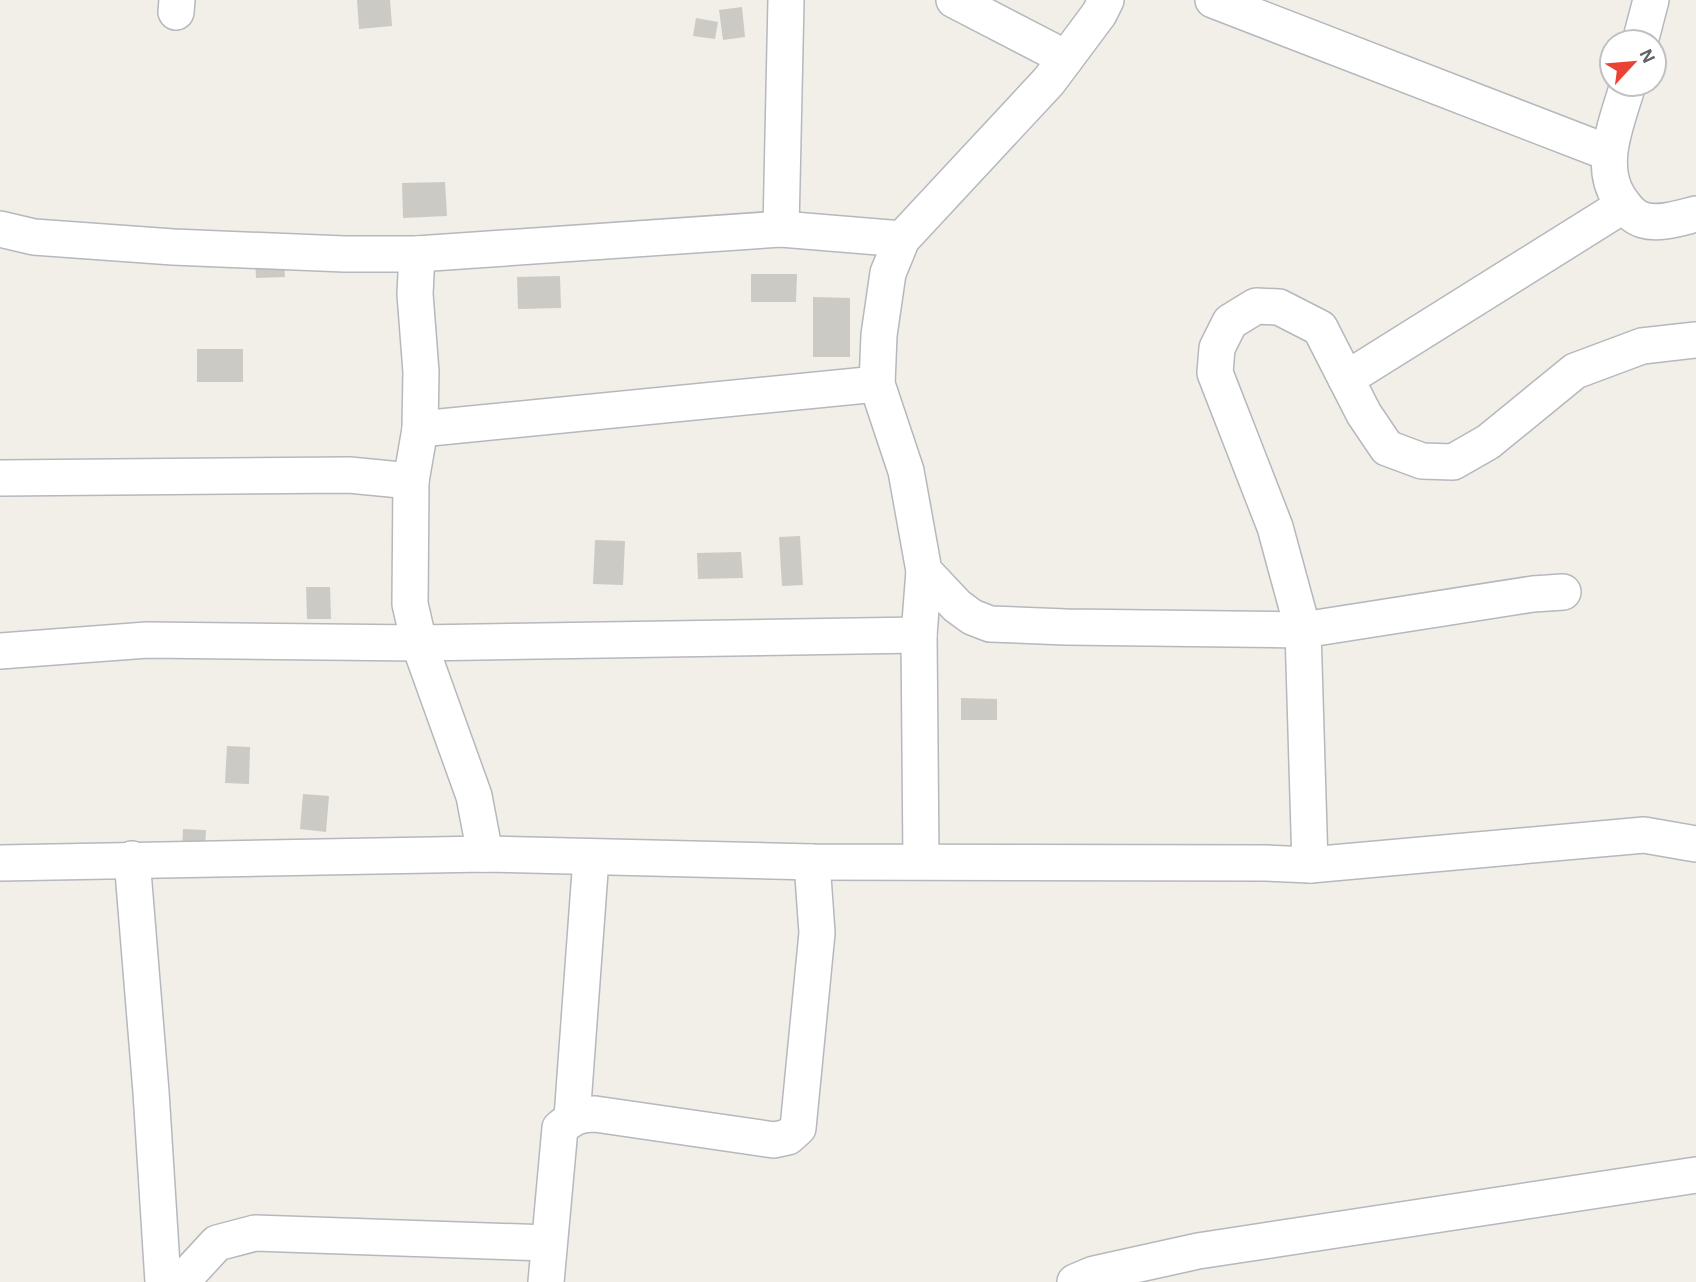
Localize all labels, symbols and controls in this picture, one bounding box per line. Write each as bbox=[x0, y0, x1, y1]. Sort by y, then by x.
north arrow bbox=[1598, 28, 1668, 98]
text: N bbox=[1635, 46, 1658, 66]

